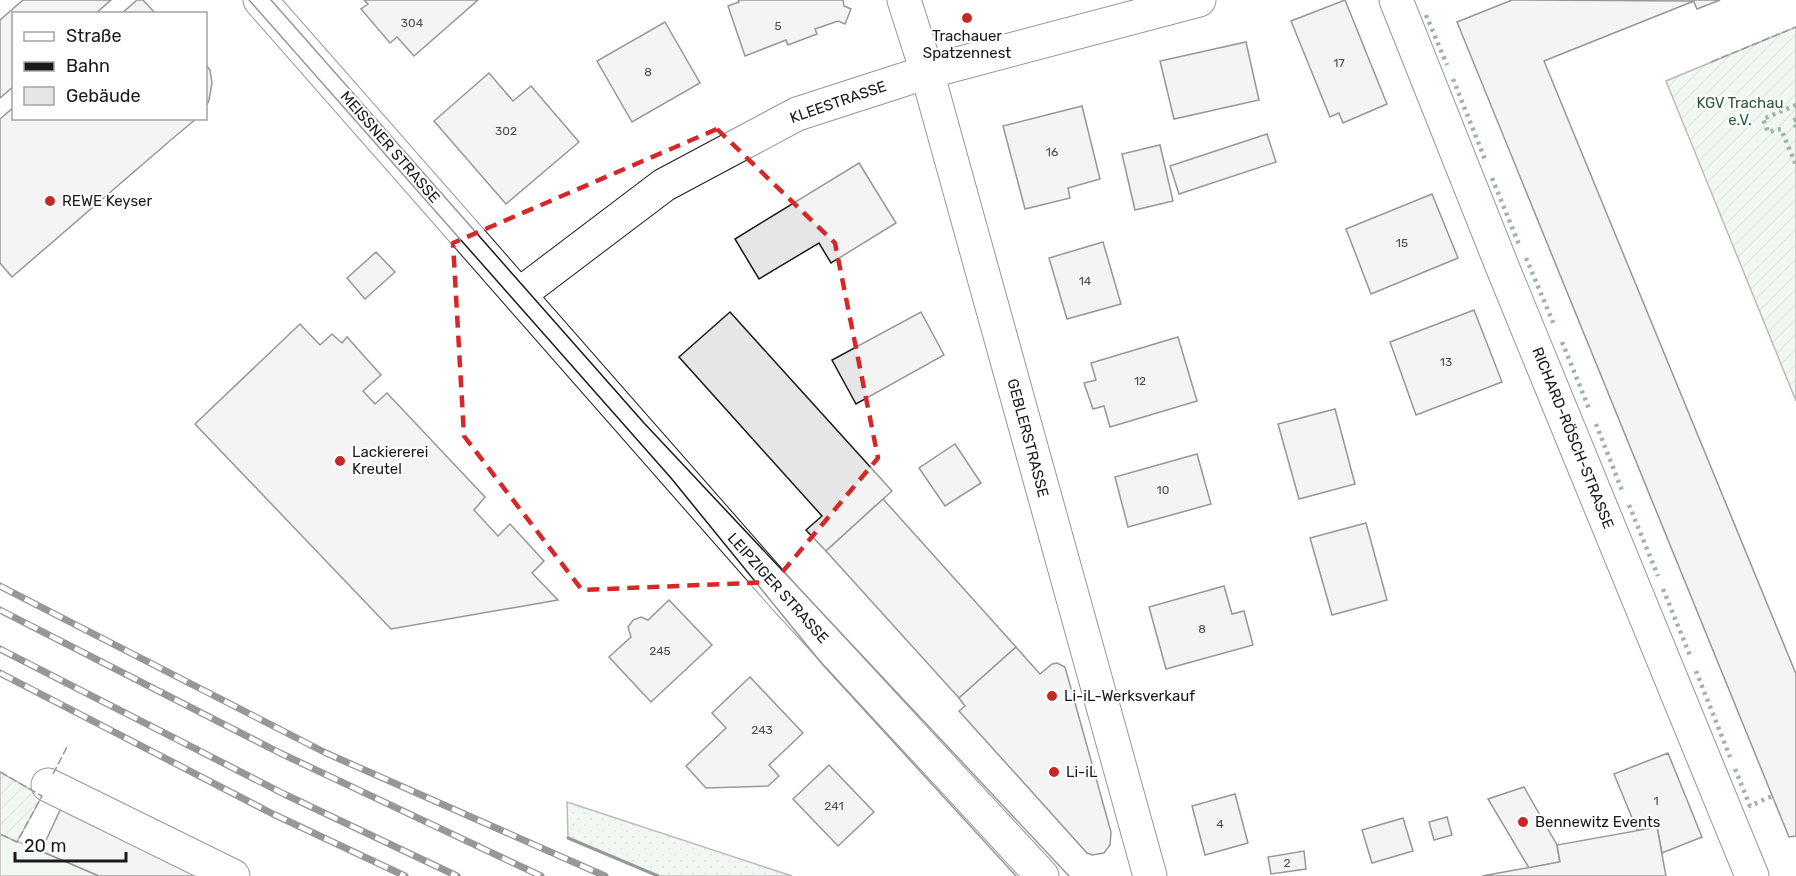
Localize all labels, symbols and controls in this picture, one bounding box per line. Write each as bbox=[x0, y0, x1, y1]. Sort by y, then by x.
marker: Trachauer Spatzennest bbox=[960, 11, 974, 25]
legend bbox=[12, 12, 207, 120]
house number: 304 bbox=[401, 16, 424, 30]
house number: 5 bbox=[774, 19, 782, 33]
text: Straße bbox=[66, 25, 122, 47]
place label: Trachauer Spatzennest bbox=[923, 27, 1011, 62]
text: Bahn bbox=[66, 55, 110, 77]
house number: 17 bbox=[1333, 56, 1345, 70]
house number: 8 bbox=[644, 65, 652, 79]
street label: KLEESTRASSE bbox=[787, 77, 889, 127]
text: Gebäude bbox=[66, 85, 141, 107]
street label: MEISSNER STRASSE bbox=[337, 87, 443, 207]
park label: KGV Trachau e.V. bbox=[1696, 94, 1784, 129]
house number: 302 bbox=[495, 124, 517, 138]
house number: 16 bbox=[1046, 145, 1058, 159]
place label: REWE Keyser bbox=[62, 192, 152, 210]
marker: REWE Keyser bbox=[43, 194, 57, 208]
house number: 15 bbox=[1396, 236, 1408, 250]
house number: 14 bbox=[1079, 274, 1092, 288]
street label: RICHARD-RÖSCH-STRASSE bbox=[1528, 345, 1618, 531]
house number: 13 bbox=[1440, 355, 1452, 369]
house number: 12 bbox=[1134, 374, 1146, 388]
street label: GEBLERSTRASSE bbox=[1004, 377, 1052, 499]
place label: Lackiererei Kreutel bbox=[352, 443, 428, 478]
marker: Lackiererei Kreutel bbox=[333, 454, 347, 468]
house number: 10 bbox=[1157, 483, 1169, 497]
street label: LEIPZIGER STRASSE bbox=[724, 529, 832, 647]
house number: 8 bbox=[1198, 622, 1206, 636]
house number: 245 bbox=[649, 644, 671, 658]
place label: Li-iL-Werksverkauf bbox=[1064, 687, 1195, 705]
marker: Li-iL-Werksverkauf bbox=[1045, 689, 1059, 703]
house number: 243 bbox=[751, 723, 773, 737]
place label: Li-iL bbox=[1066, 763, 1098, 781]
marker: Li-iL bbox=[1047, 765, 1061, 779]
house number: 1 bbox=[1653, 794, 1659, 808]
house number: 241 bbox=[824, 799, 844, 813]
place label: Bennewitz Events bbox=[1535, 813, 1661, 831]
marker: Bennewitz Events bbox=[1516, 815, 1530, 829]
house number: 4 bbox=[1216, 817, 1224, 831]
scale bar bbox=[15, 825, 126, 863]
text: 20 m bbox=[24, 835, 66, 857]
house number: 2 bbox=[1283, 856, 1291, 870]

